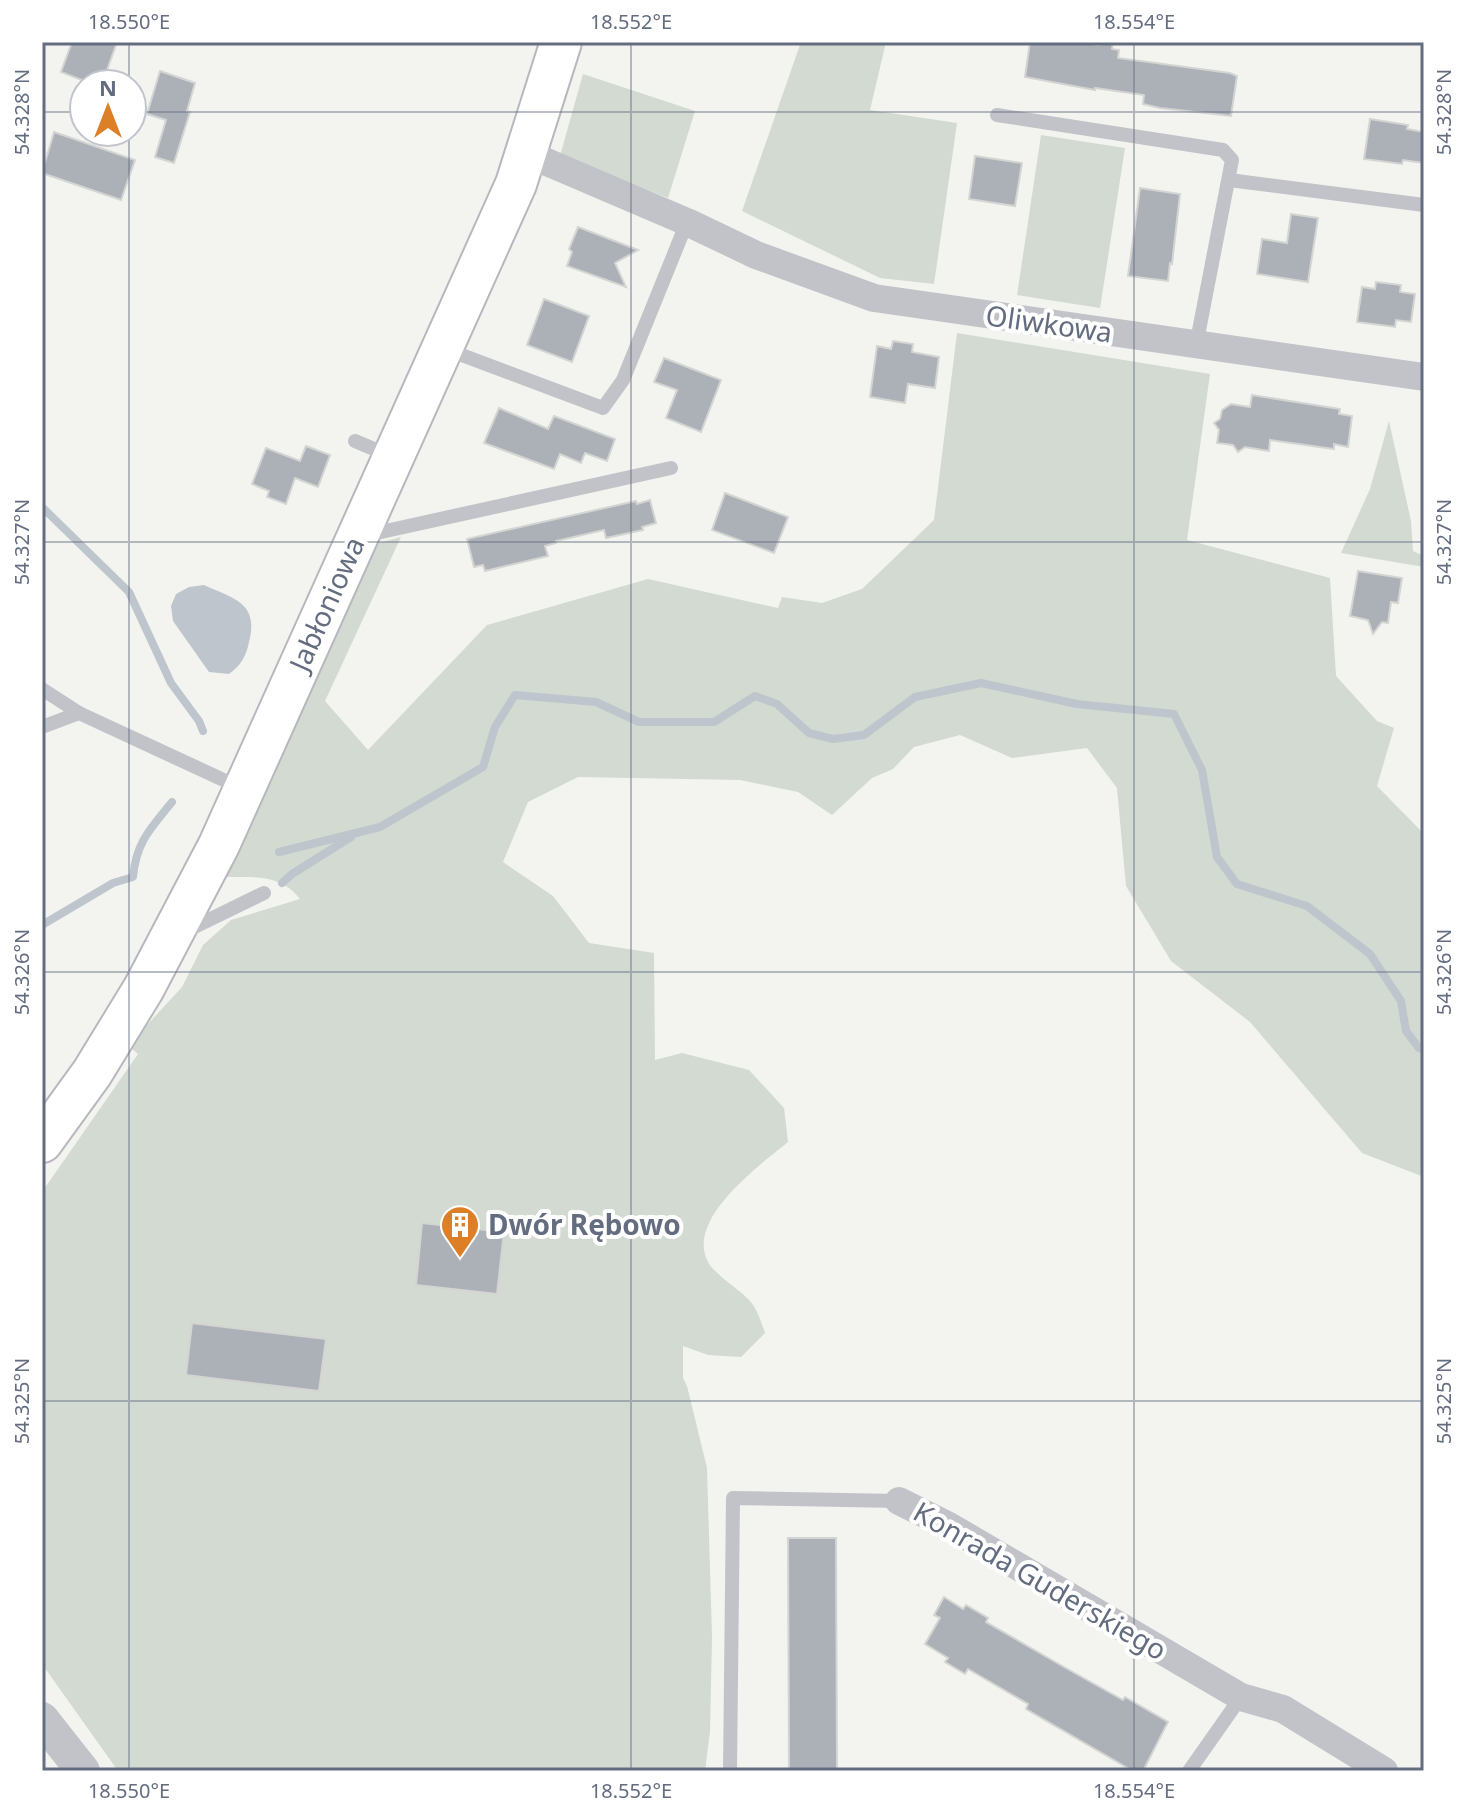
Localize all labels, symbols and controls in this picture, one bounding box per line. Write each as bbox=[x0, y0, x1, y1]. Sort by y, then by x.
text: 18.550°E bbox=[88, 8, 170, 35]
text: 18.552°E bbox=[590, 8, 672, 35]
text: 18.554°E bbox=[1093, 8, 1175, 35]
north arrow bbox=[68, 68, 148, 148]
text: 54.328°N bbox=[8, 69, 35, 155]
text: 54.328°N bbox=[1430, 69, 1457, 155]
text: N bbox=[99, 72, 117, 102]
street label: Oliwkowa bbox=[983, 295, 1115, 351]
text: 54.327°N bbox=[8, 499, 35, 585]
text: 54.327°N bbox=[1430, 499, 1457, 585]
street label: Jabłoniowa bbox=[278, 530, 373, 680]
text: 54.326°N bbox=[8, 929, 35, 1015]
text: 54.326°N bbox=[1430, 929, 1457, 1015]
building icon: Dwór Rębowo bbox=[439, 1204, 481, 1259]
place label: Dwór Rębowo bbox=[488, 1205, 681, 1243]
text: 54.325°N bbox=[8, 1358, 35, 1444]
text: 54.325°N bbox=[1430, 1358, 1457, 1444]
street label: Konrada Guderskiego bbox=[907, 1492, 1174, 1668]
text: 18.550°E bbox=[88, 1777, 170, 1804]
text: 18.552°E bbox=[590, 1777, 672, 1804]
text: 18.554°E bbox=[1093, 1777, 1175, 1804]

